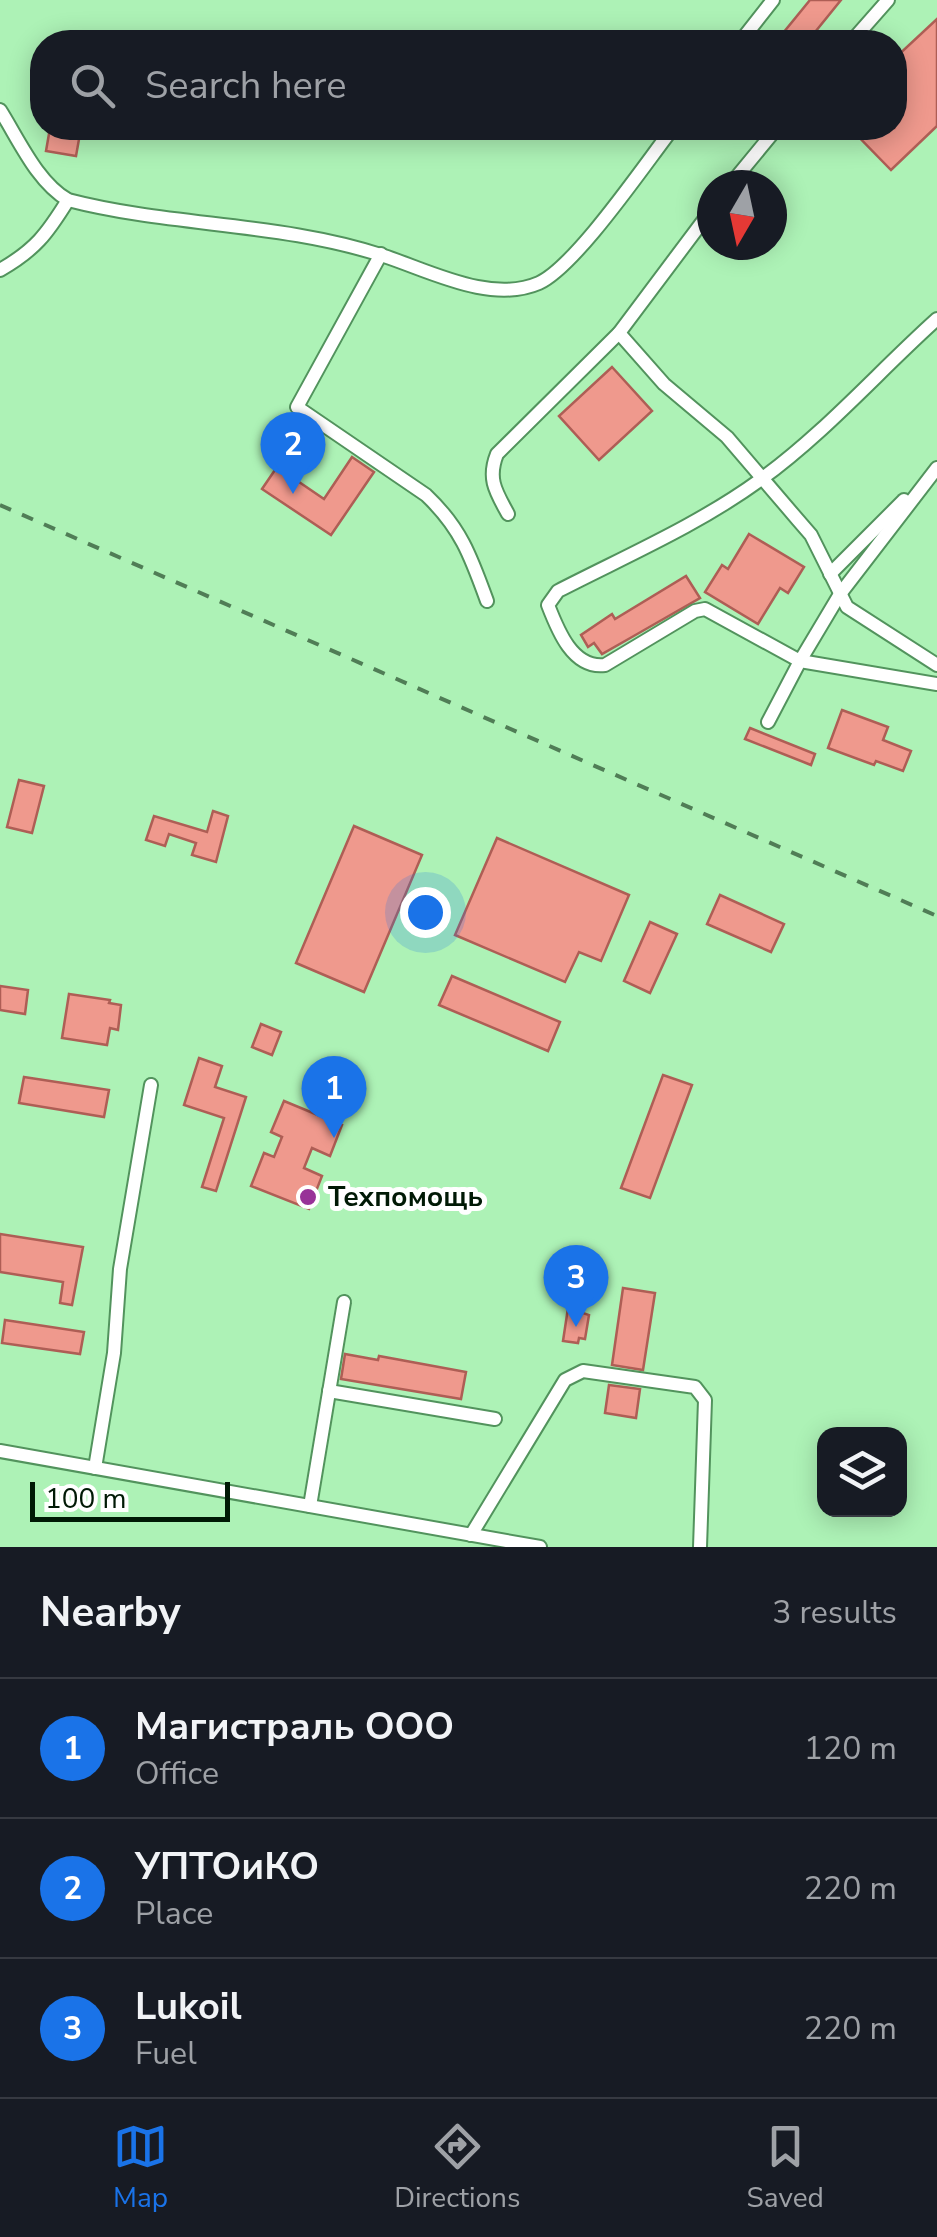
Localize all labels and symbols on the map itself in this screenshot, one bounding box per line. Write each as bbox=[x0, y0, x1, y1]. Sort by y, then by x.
north arrow bbox=[697, 170, 787, 260]
pin: 2 bbox=[260, 412, 326, 494]
your location bbox=[400, 887, 451, 938]
pin: 1 bbox=[302, 1056, 366, 1138]
place label: Техпомощь bbox=[328, 1178, 483, 1216]
marker: Техпомощь bbox=[297, 1186, 319, 1208]
pin: 3 bbox=[544, 1244, 608, 1327]
scale bar bbox=[30, 1477, 230, 1522]

